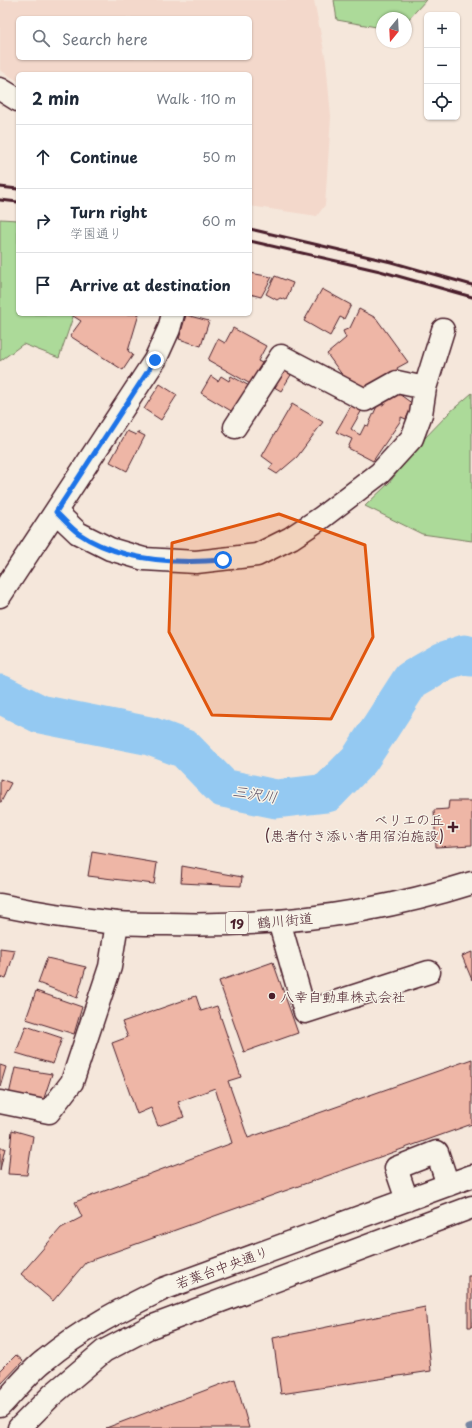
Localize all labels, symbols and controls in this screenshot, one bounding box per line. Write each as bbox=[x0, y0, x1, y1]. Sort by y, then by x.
north arrow bbox=[376, 12, 412, 48]
map controls bbox=[424, 12, 460, 120]
button: + bbox=[424, 12, 460, 48]
search box bbox=[16, 16, 252, 60]
icon: search bbox=[30, 27, 52, 49]
text: Search here bbox=[62, 27, 148, 50]
button: − bbox=[424, 48, 460, 84]
button: locate bbox=[424, 84, 460, 120]
text: 2 min bbox=[32, 85, 79, 111]
text: Walk · 110 m bbox=[157, 89, 236, 108]
text: Continue bbox=[70, 145, 138, 168]
icon: ahead bbox=[32, 146, 54, 168]
text: 50 m bbox=[202, 147, 236, 166]
text: Turn right bbox=[70, 200, 147, 223]
icon: right bbox=[32, 210, 54, 232]
text: 60 m bbox=[202, 211, 236, 230]
text: 学園通り bbox=[70, 223, 122, 242]
text: Arrive at destination bbox=[70, 273, 231, 296]
icon: arrive bbox=[32, 274, 54, 296]
route end bbox=[146, 351, 164, 369]
route start bbox=[214, 551, 232, 569]
water label: 三沢川 bbox=[231, 778, 279, 808]
place label: ベリエの丘 (患者付き添い者用宿泊施設) bbox=[265, 809, 444, 846]
marker: ベリエの丘 (患者付き添い者用宿泊施設) bbox=[447, 821, 459, 833]
street label: 鶴川街道 bbox=[256, 907, 314, 933]
road number: 19 bbox=[226, 912, 248, 934]
place label: 八幸自動車株式会社 bbox=[280, 986, 406, 1007]
marker: 八幸自動車株式会社 bbox=[267, 991, 277, 1001]
street label: 若葉台中央通り bbox=[172, 1240, 272, 1294]

